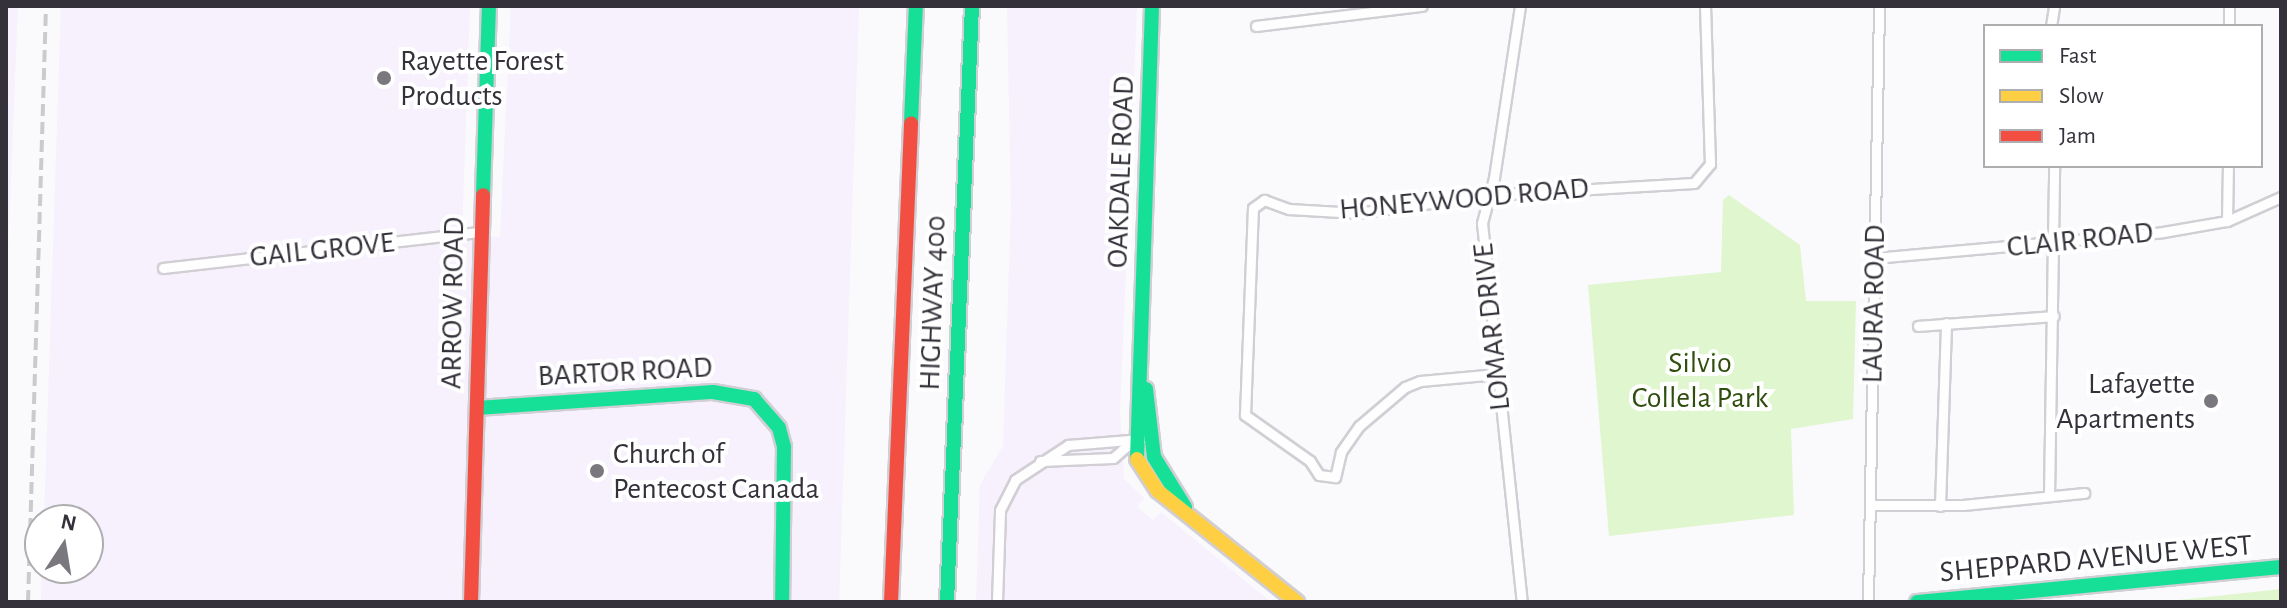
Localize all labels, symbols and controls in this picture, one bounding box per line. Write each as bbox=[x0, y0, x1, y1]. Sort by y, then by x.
legend bbox=[1983, 24, 2263, 168]
place label: Rayette Forest Products bbox=[400, 43, 564, 114]
text: Fast bbox=[2059, 44, 2096, 68]
marker: Rayette Forest Products bbox=[375, 69, 393, 87]
street label: OAKDALE ROAD bbox=[1100, 75, 1142, 269]
text: Slow bbox=[2059, 84, 2104, 108]
text: Jam bbox=[2059, 124, 2096, 148]
street label: HONEYWOOD ROAD bbox=[1338, 170, 1590, 228]
street label: CLAIR ROAD bbox=[2005, 214, 2155, 266]
street label: HIGHWAY 400 bbox=[912, 215, 954, 391]
street label: ARROW ROAD bbox=[433, 217, 473, 389]
street label: LAURA ROAD bbox=[1855, 224, 1893, 384]
street label: GAIL GROVE bbox=[248, 225, 396, 275]
street label: LOMAR DRIVE bbox=[1465, 242, 1519, 412]
park label: Silvio Collela Park bbox=[1632, 345, 1768, 416]
street label: BARTOR ROAD bbox=[537, 349, 713, 395]
place label: Lafayette Apartments bbox=[2056, 366, 2195, 436]
marker: Lafayette Apartments bbox=[2202, 392, 2220, 410]
place label: Church of Pentecost Canada bbox=[613, 436, 819, 506]
marker: Church of Pentecost Canada bbox=[588, 462, 606, 480]
north arrow bbox=[24, 504, 104, 584]
text: N bbox=[59, 510, 78, 535]
street label: SHEPPARD AVENUE WEST bbox=[1938, 527, 2254, 591]

